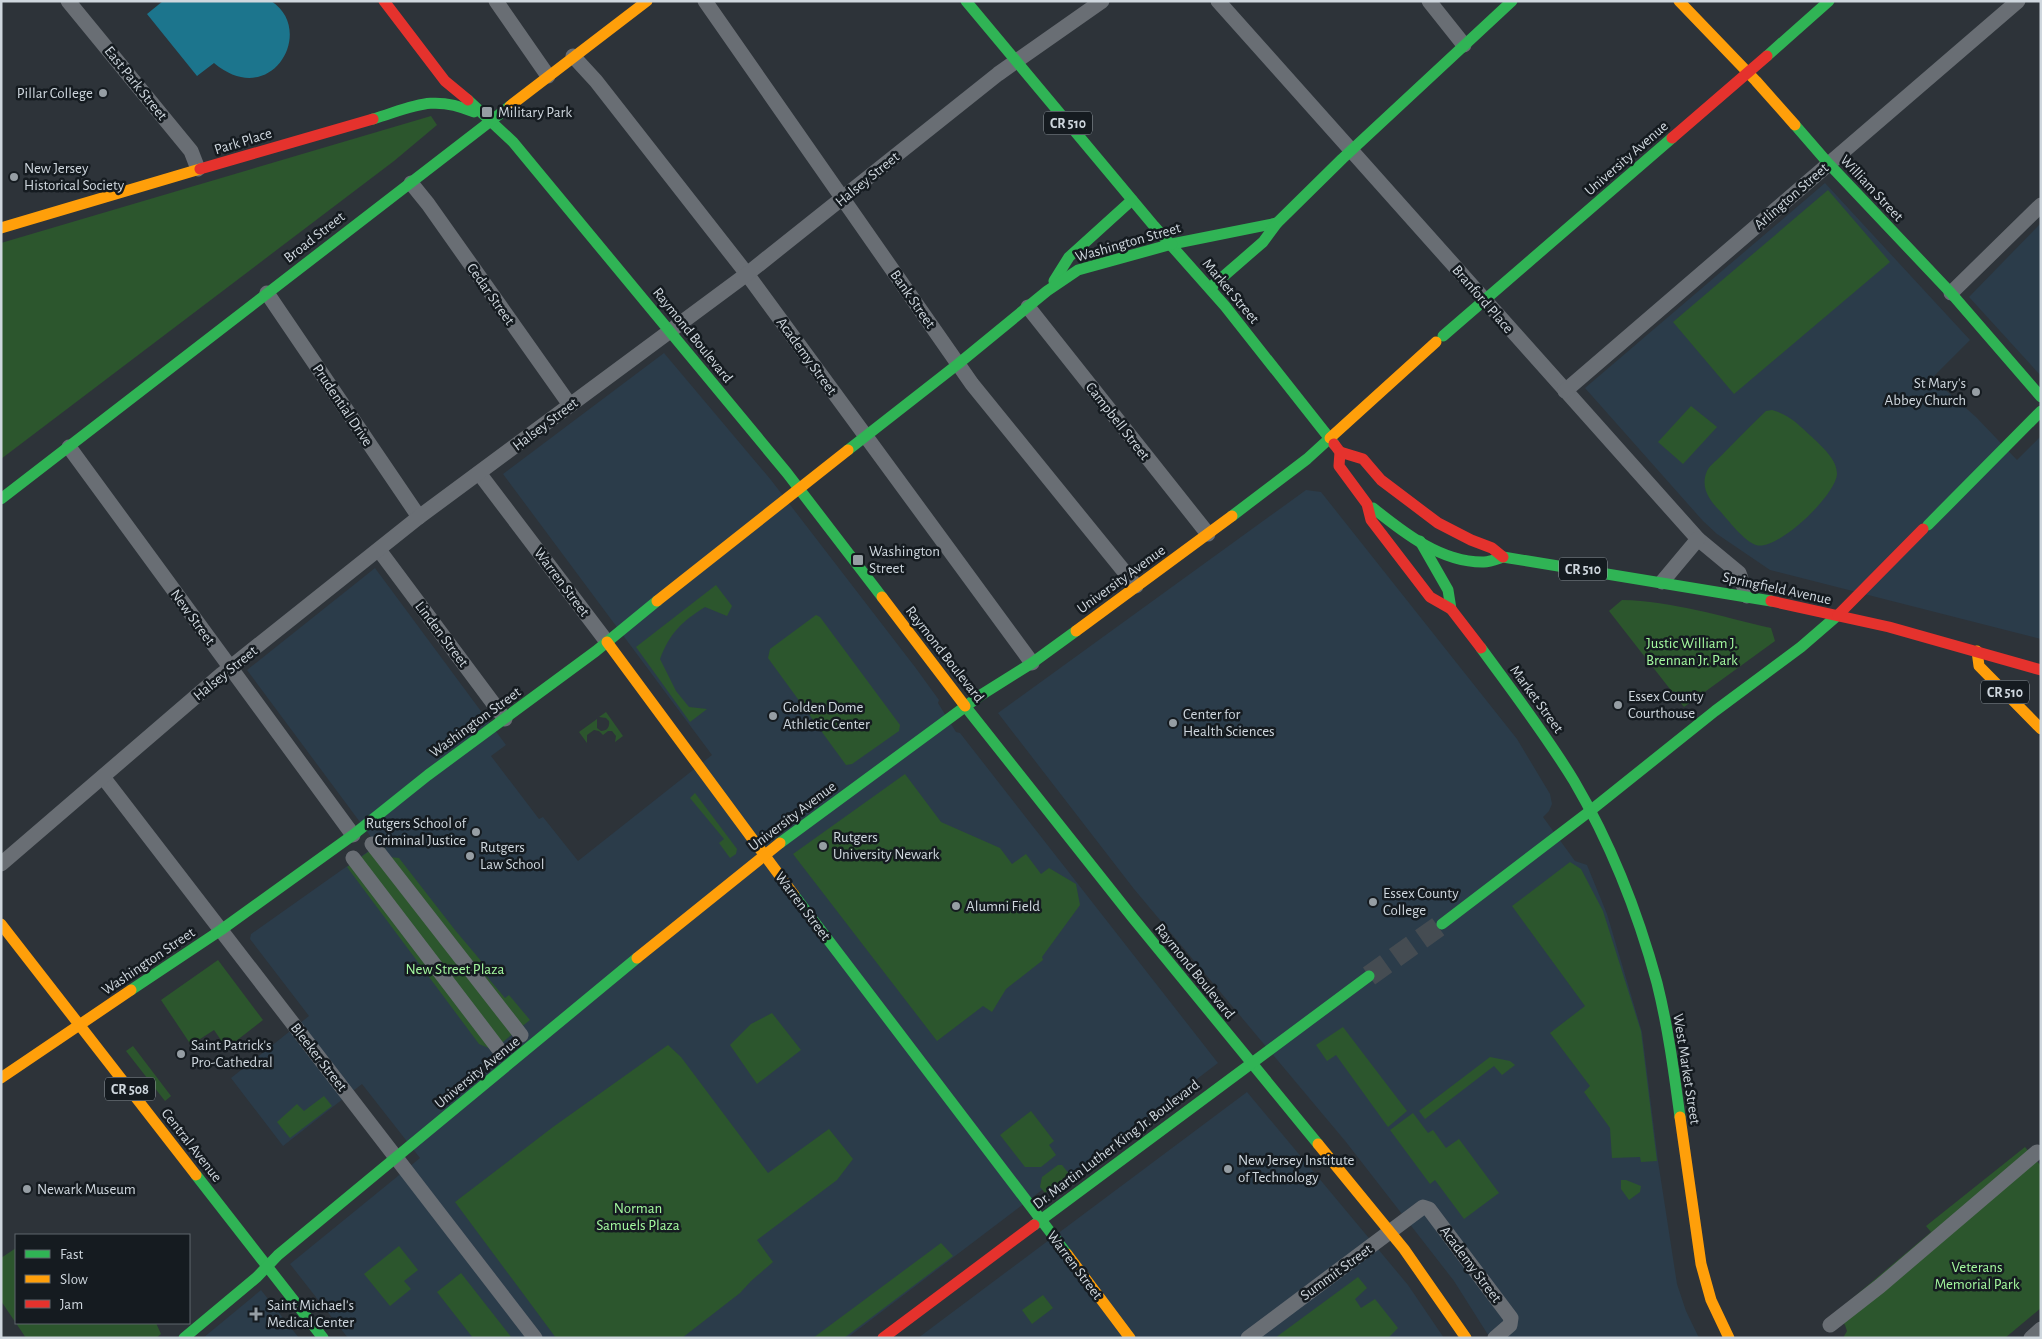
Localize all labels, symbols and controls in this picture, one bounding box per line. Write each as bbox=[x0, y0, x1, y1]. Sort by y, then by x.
street label: East Park Street bbox=[101, 43, 170, 123]
place label: Pillar College bbox=[17, 86, 93, 101]
marker: Pillar College bbox=[97, 87, 109, 99]
marker: Military Park bbox=[480, 105, 494, 119]
place label: Military Park bbox=[498, 105, 572, 120]
road number: CR 510 bbox=[1044, 112, 1092, 134]
street label: University Avenue bbox=[1582, 118, 1671, 198]
street label: Park Place bbox=[213, 126, 274, 157]
street label: Halsey Street bbox=[833, 149, 902, 210]
street label: William Street bbox=[1837, 152, 1906, 225]
street label: Arlington Street bbox=[1751, 160, 1832, 233]
place label: New Jersey Historical Society bbox=[24, 161, 125, 193]
marker: New Jersey Historical Society bbox=[8, 171, 20, 183]
street label: Broad Street bbox=[281, 209, 348, 266]
street label: Washington Street bbox=[1074, 220, 1183, 265]
street label: Market Street bbox=[1199, 256, 1262, 327]
street label: Cedar Street bbox=[464, 261, 517, 328]
street label: Branford Place bbox=[1449, 262, 1516, 336]
street label: Bank Street bbox=[887, 267, 938, 331]
street label: Raymond Boulevard bbox=[650, 285, 736, 386]
street label: Academy Street bbox=[774, 315, 840, 398]
street label: Prudential Drive bbox=[310, 362, 375, 449]
place label: St Mary's Abbey Church bbox=[1885, 376, 1966, 408]
street label: Campbell Street bbox=[1083, 380, 1153, 463]
marker: St Mary's Abbey Church bbox=[1970, 386, 1982, 398]
street label: Halsey Street bbox=[510, 395, 581, 454]
street label: University Avenue bbox=[1074, 542, 1168, 616]
place label: Washington Street bbox=[869, 544, 940, 576]
street label: Warren Street bbox=[531, 545, 592, 620]
marker: Washington Street bbox=[851, 553, 865, 567]
road number: CR 510 bbox=[1559, 558, 1607, 580]
street label: Springfield Avenue bbox=[1721, 570, 1833, 607]
street label: New Street bbox=[167, 587, 218, 648]
street label: Linden Street bbox=[412, 599, 471, 670]
street label: Raymond Boulevard bbox=[903, 603, 987, 705]
park label: Justic William J. Brennan Jr. Park bbox=[1646, 636, 1738, 668]
street label: Halsey Street bbox=[191, 643, 260, 704]
street label: Market Street bbox=[1507, 663, 1566, 736]
road number: CR 510 bbox=[1981, 680, 2029, 704]
street label: Washington Street bbox=[427, 684, 524, 760]
place label: Essex County Courthouse bbox=[1628, 689, 1704, 721]
marker: Essex County Courthouse bbox=[1612, 699, 1624, 711]
place label: Golden Dome Athletic Center bbox=[783, 700, 870, 732]
place label: Center for Health Sciences bbox=[1183, 707, 1275, 739]
marker: Golden Dome Athletic Center bbox=[767, 710, 779, 722]
marker: Center for Health Sciences bbox=[1167, 717, 1179, 729]
street label: University Avenue bbox=[746, 779, 839, 854]
place label: Rutgers School of Criminal Justice bbox=[366, 816, 467, 848]
marker: Rutgers School of Criminal Justice bbox=[470, 826, 482, 838]
place label: Rutgers University Newark bbox=[833, 830, 940, 862]
place label: Rutgers Law School bbox=[480, 840, 544, 872]
marker: Rutgers University Newark bbox=[817, 840, 829, 852]
marker: Rutgers Law School bbox=[464, 850, 476, 862]
street label: Warren Street bbox=[772, 869, 833, 944]
place label: Essex County College bbox=[1383, 886, 1459, 918]
marker: Essex County College bbox=[1367, 896, 1379, 908]
place label: Alumni Field bbox=[966, 899, 1040, 914]
marker: Alumni Field bbox=[950, 900, 962, 912]
street label: Raymond Boulevard bbox=[1152, 921, 1238, 1022]
street label: Washington Street bbox=[99, 925, 198, 998]
park label: New Street Plaza bbox=[406, 962, 504, 977]
street label: West Market Street bbox=[1670, 1013, 1703, 1126]
street label: Bleeker Street bbox=[288, 1020, 350, 1094]
street label: University Avenue bbox=[432, 1033, 523, 1111]
place label: Saint Patrick's Pro-Cathedral bbox=[191, 1038, 273, 1070]
marker: Saint Patrick's Pro-Cathedral bbox=[175, 1048, 187, 1060]
street label: Dr. Martin Luther King Jr. Boulevard bbox=[1030, 1077, 1203, 1212]
road number: CR 508 bbox=[105, 1078, 155, 1100]
street label: Central Avenue bbox=[158, 1106, 225, 1185]
place label: New Jersey Institute of Technology bbox=[1238, 1153, 1354, 1185]
marker: New Jersey Institute of Technology bbox=[1222, 1163, 1234, 1175]
place label: Newark Museum bbox=[37, 1182, 136, 1197]
marker: Newark Museum bbox=[21, 1183, 33, 1195]
park label: Norman Samuels Plaza bbox=[596, 1201, 680, 1233]
street label: Academy Street bbox=[1437, 1223, 1504, 1306]
street label: Warren Street bbox=[1044, 1228, 1105, 1303]
legend bbox=[15, 1234, 190, 1324]
street label: Summit Street bbox=[1298, 1241, 1375, 1303]
text: Fast bbox=[60, 1247, 84, 1262]
park label: Veterans Memorial Park bbox=[1934, 1260, 2020, 1292]
text: Slow bbox=[60, 1272, 88, 1287]
text: Jam bbox=[60, 1297, 83, 1312]
place label: Saint Michael's Medical Center bbox=[267, 1298, 354, 1330]
marker: Saint Michael's Medical Center bbox=[249, 1307, 263, 1321]

